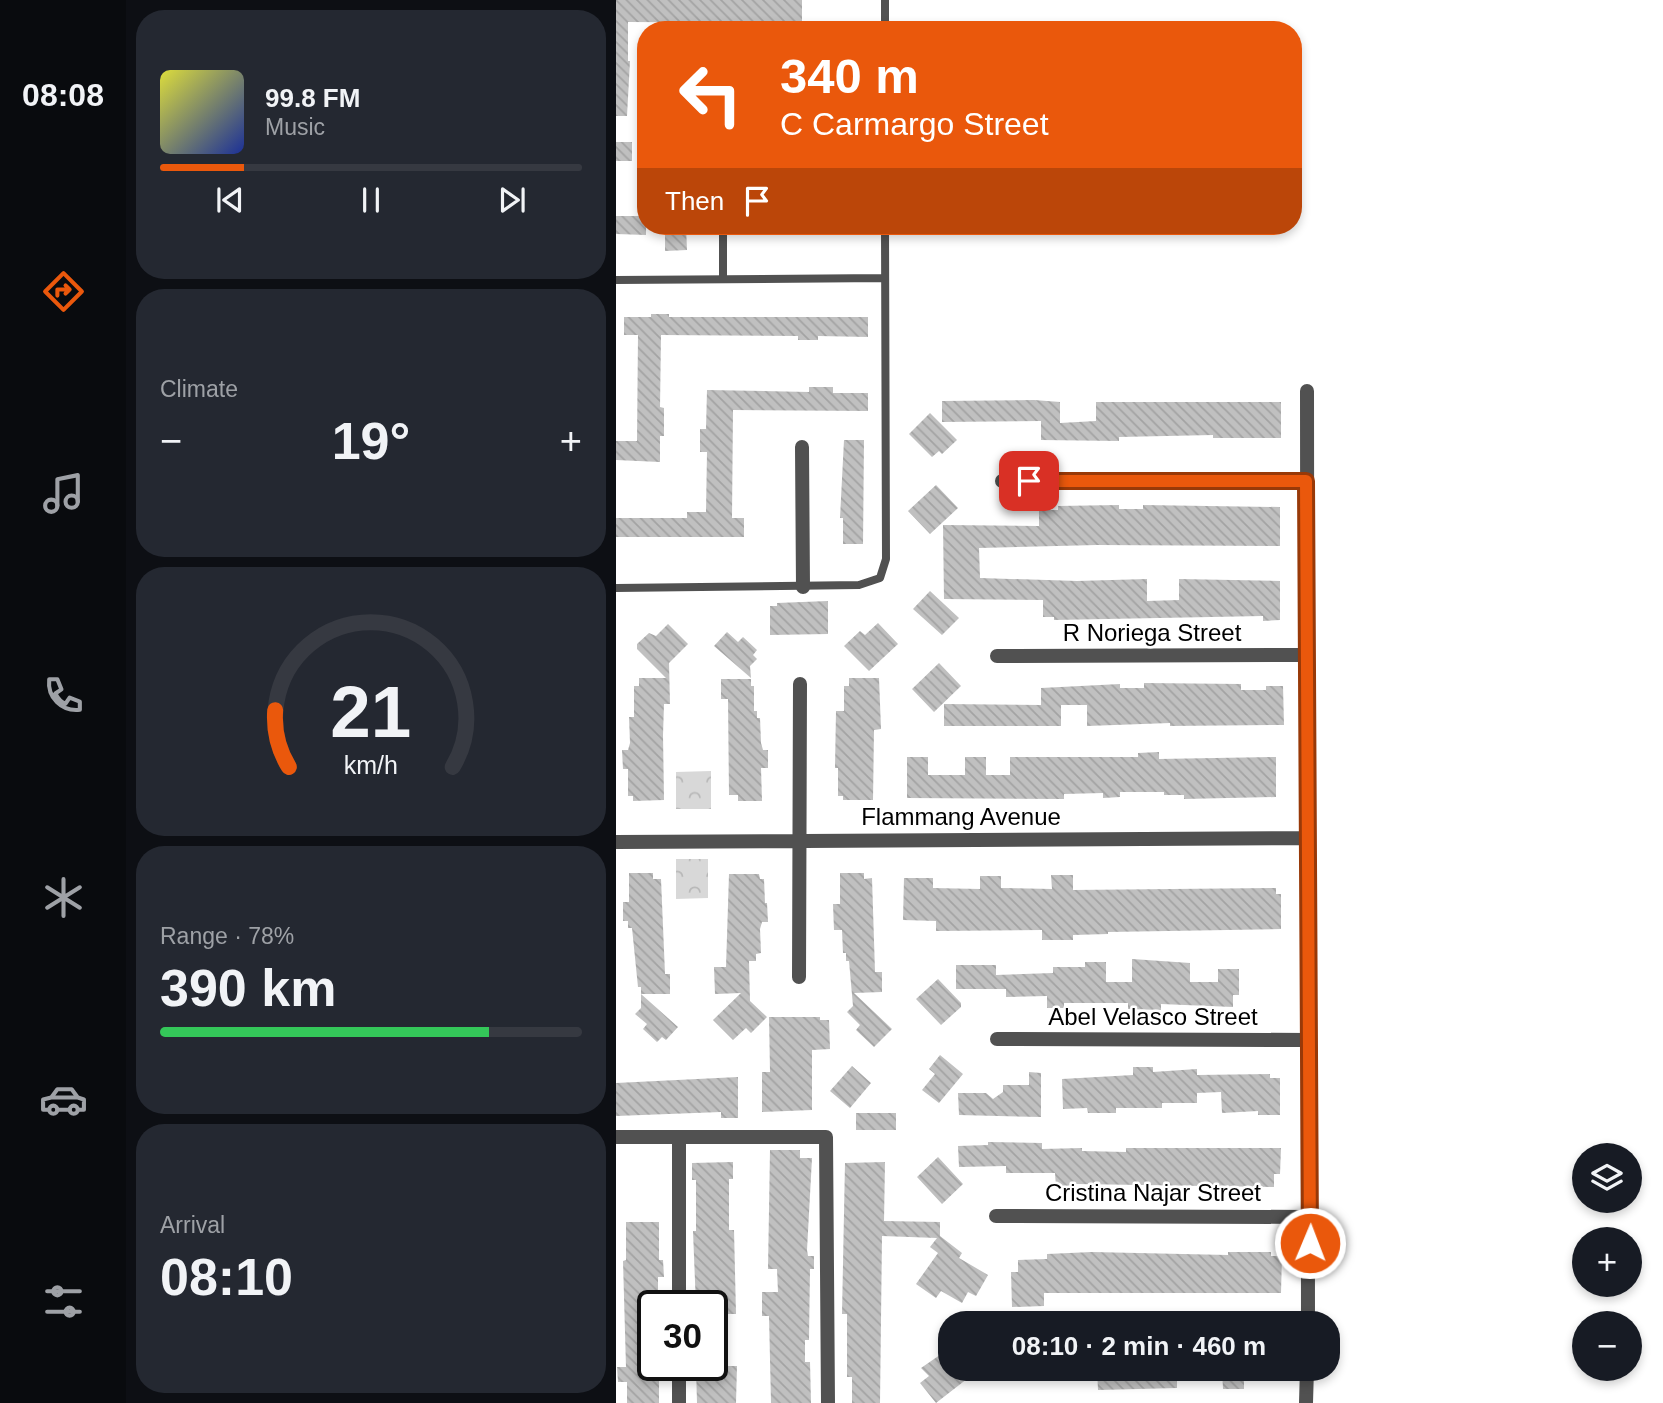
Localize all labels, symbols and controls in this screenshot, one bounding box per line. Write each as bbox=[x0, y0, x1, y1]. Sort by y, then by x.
icon: left bbox=[665, 49, 756, 140]
text: 340 m bbox=[780, 49, 919, 103]
text: 08:08 bbox=[22, 77, 104, 113]
text: 99.8 FM bbox=[265, 83, 360, 113]
text: C Carmargo Street bbox=[780, 106, 1049, 142]
text: Music bbox=[265, 114, 325, 140]
icon: previous bbox=[211, 181, 249, 219]
icon: pause bbox=[352, 181, 390, 219]
icon: next bbox=[493, 181, 531, 219]
icon: arrive bbox=[738, 182, 776, 220]
text: Then bbox=[665, 186, 724, 216]
icon: directions bbox=[39, 267, 88, 316]
text: Climate bbox=[160, 376, 238, 402]
text: 19° bbox=[332, 412, 410, 470]
text: − bbox=[160, 420, 182, 462]
text: + bbox=[560, 420, 582, 462]
pin bbox=[999, 451, 1059, 511]
icon: arrive bbox=[1010, 462, 1048, 500]
icon: music bbox=[39, 469, 88, 518]
street label: R Noriega Street bbox=[1063, 619, 1242, 646]
icon: phone bbox=[39, 671, 88, 720]
text: 21 bbox=[331, 672, 411, 753]
text: km/h bbox=[344, 751, 398, 779]
street label: Flammang Avenue bbox=[861, 803, 1061, 830]
icon: climate bbox=[39, 873, 88, 922]
text: Range · 78% bbox=[160, 923, 294, 949]
text: 390 km bbox=[160, 959, 336, 1017]
street label: Abel Velasco Street bbox=[1048, 1003, 1258, 1030]
icon: car bbox=[39, 1075, 88, 1124]
map controls bbox=[1572, 1143, 1642, 1381]
button: layers bbox=[1572, 1143, 1642, 1213]
street label: Cristina Najar Street bbox=[1045, 1179, 1261, 1206]
position arrow bbox=[1273, 1206, 1347, 1280]
text: Arrival bbox=[160, 1212, 225, 1238]
button: + bbox=[1572, 1227, 1642, 1297]
text: 08:10 bbox=[160, 1248, 293, 1306]
icon: filters bbox=[39, 1277, 88, 1326]
speed limit sign: 30 bbox=[637, 1290, 728, 1381]
button: − bbox=[1572, 1311, 1642, 1381]
text: 08:10 · 2 min · 460 m bbox=[1012, 1331, 1266, 1361]

